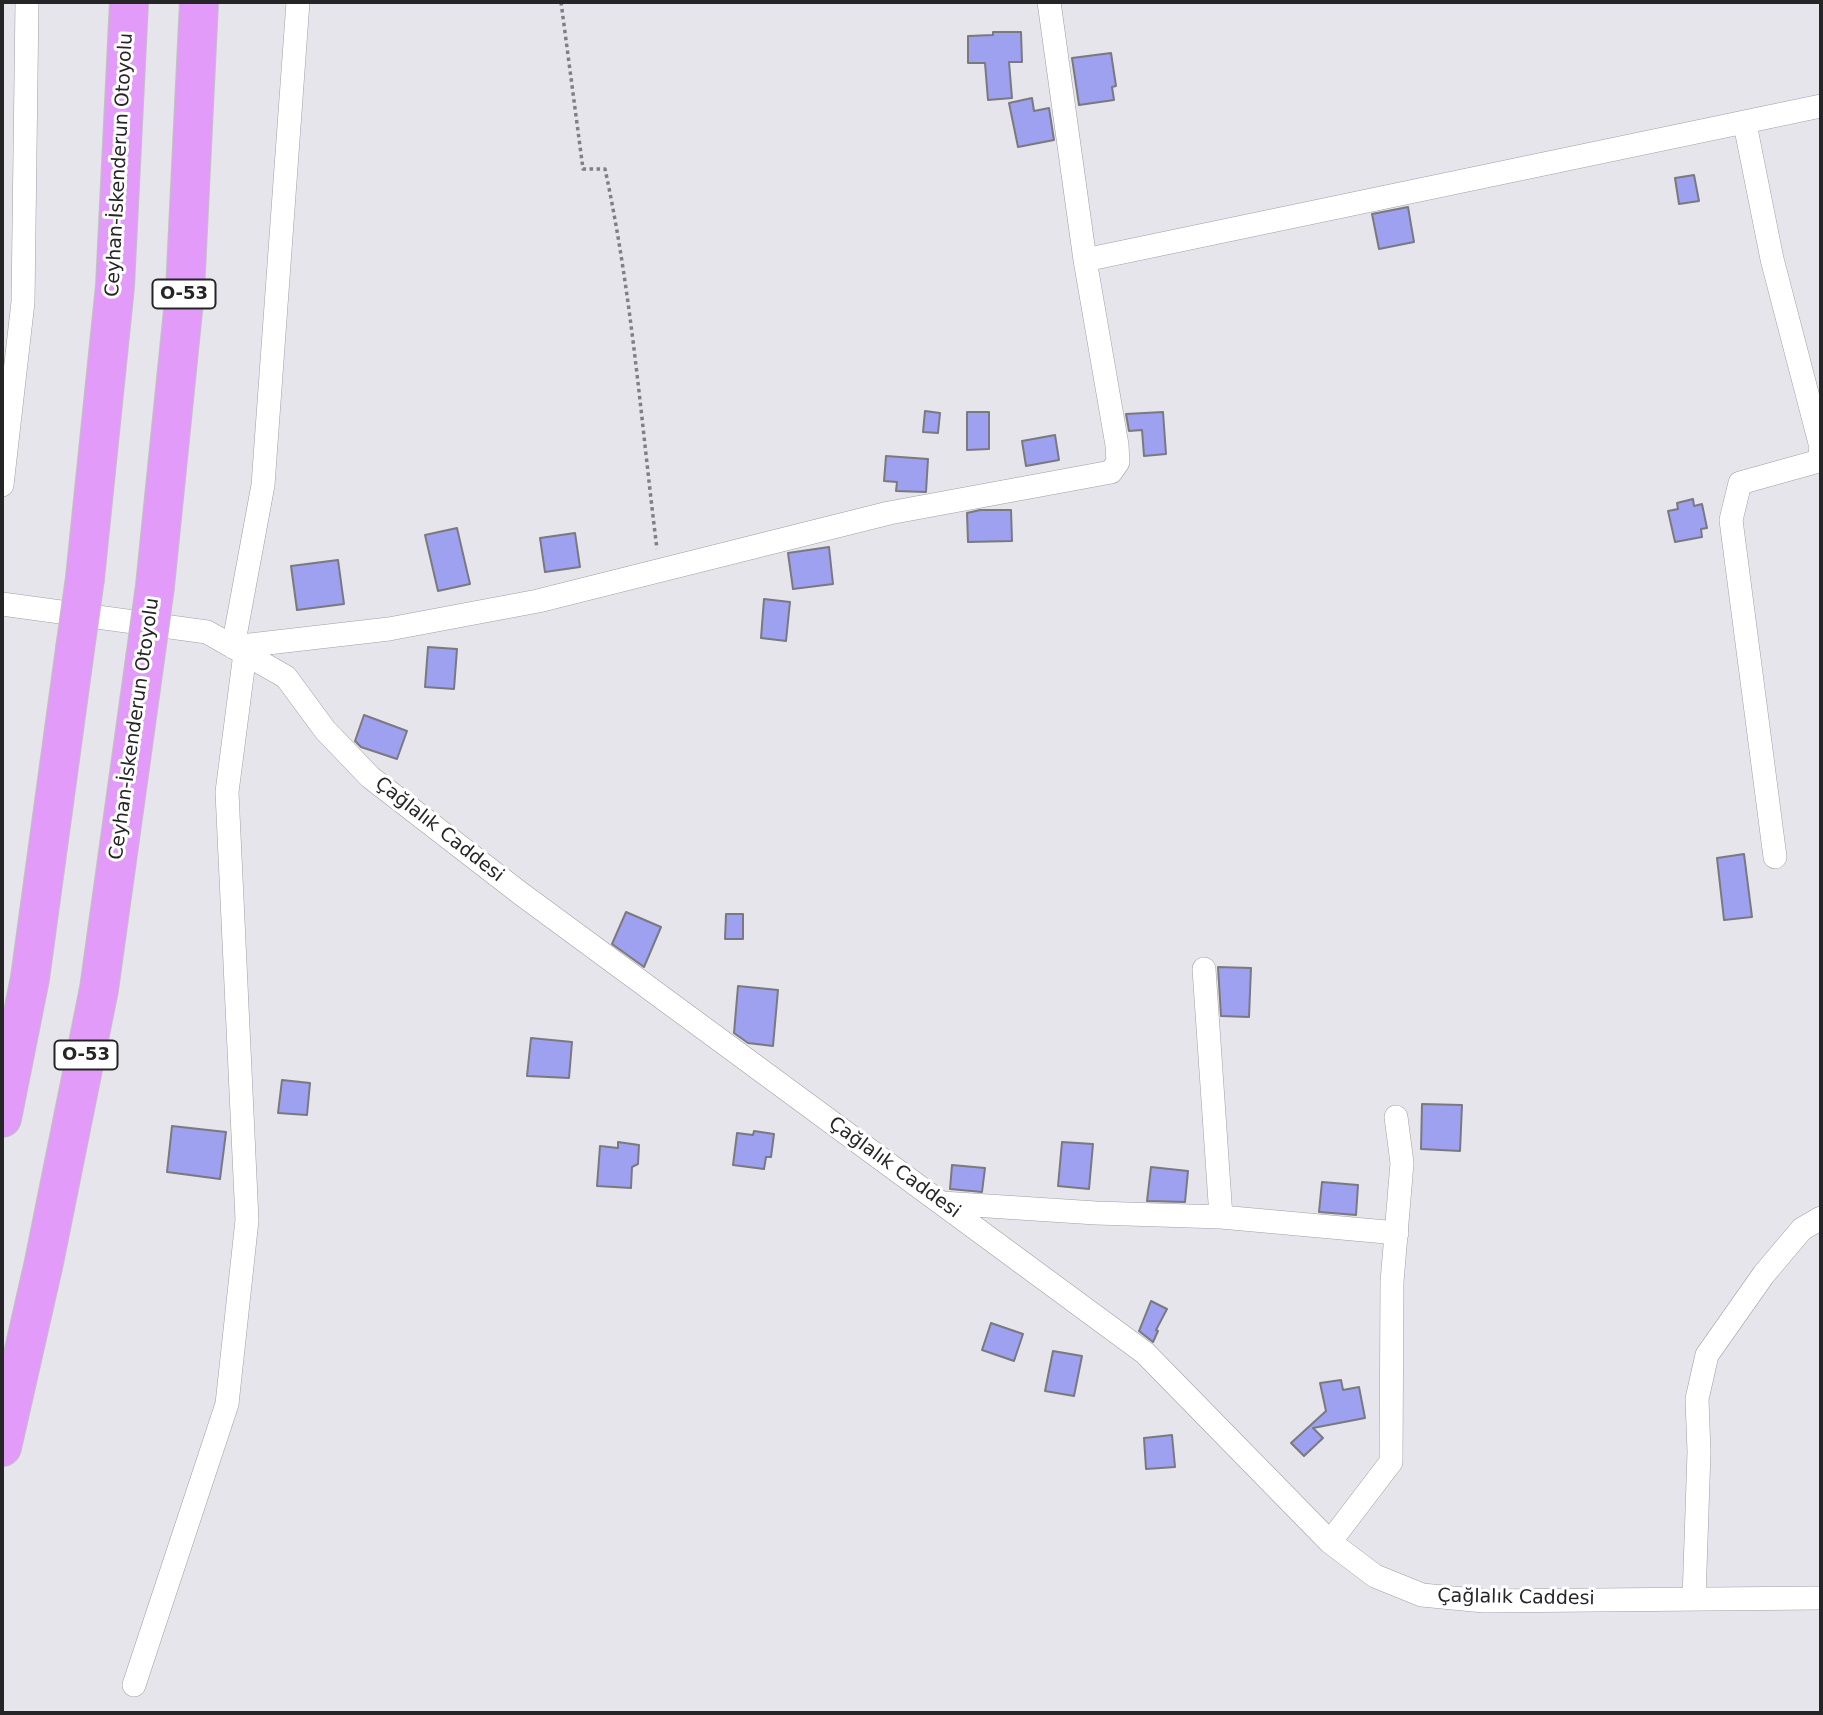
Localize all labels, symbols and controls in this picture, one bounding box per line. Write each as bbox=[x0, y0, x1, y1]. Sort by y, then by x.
street label: Ceyhan-İskenderun Otoyolu bbox=[102, 32, 138, 298]
road number: O-53 bbox=[152, 280, 216, 308]
street label: Ceyhan-İskenderun Otoyolu bbox=[105, 597, 165, 861]
street label: Çağlalık Caddesi bbox=[370, 773, 508, 887]
road number: O-53 bbox=[55, 1040, 118, 1070]
street label: Çağlalık Caddesi bbox=[824, 1113, 964, 1223]
street label: Çağlalık Caddesi bbox=[1437, 1585, 1595, 1611]

